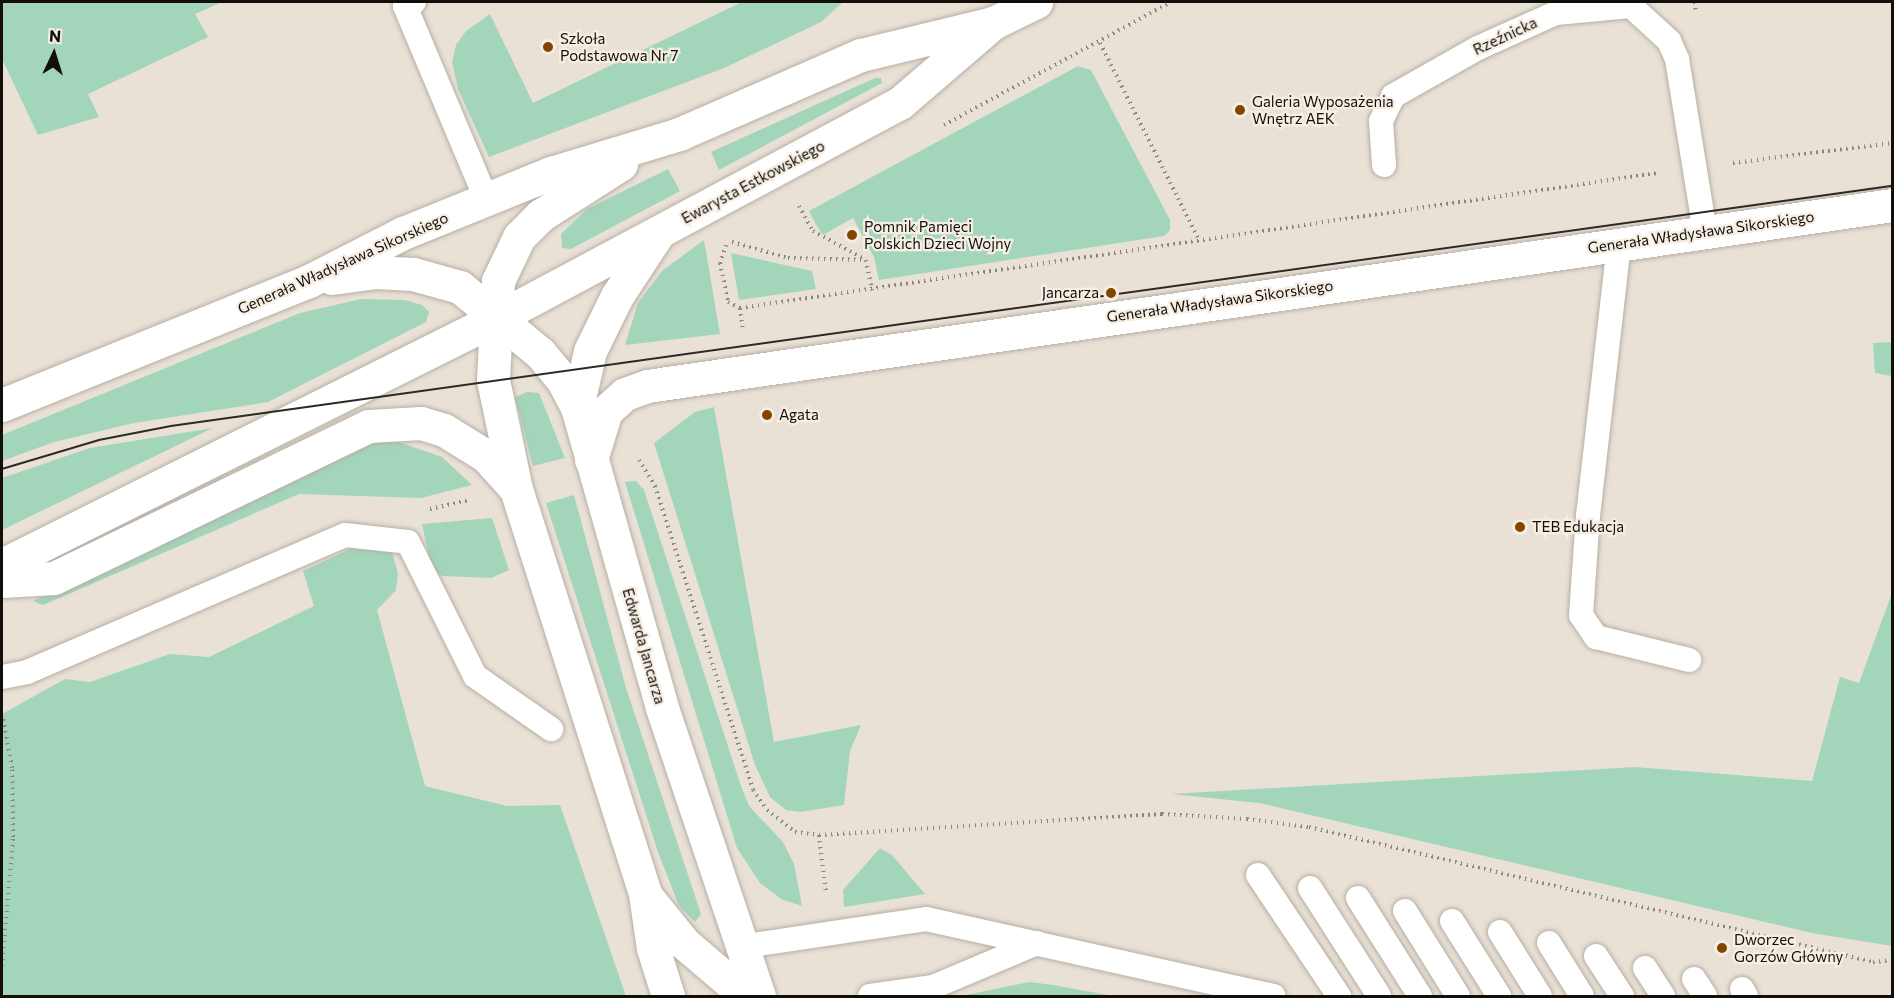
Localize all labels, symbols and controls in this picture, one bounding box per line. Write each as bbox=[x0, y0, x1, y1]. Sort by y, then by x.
street label: Rzeźnicka bbox=[1470, 13, 1540, 59]
north arrow bbox=[24, 24, 84, 84]
text: N bbox=[49, 26, 62, 45]
place label: Szkoła Podstawowa Nr 7 bbox=[560, 29, 678, 64]
marker: Szkoła Podstawowa Nr 7 bbox=[541, 40, 555, 54]
place label: Galeria Wyposażenia Wnętrz AEK bbox=[1252, 92, 1394, 127]
marker: Galeria Wyposażenia Wnętrz AEK bbox=[1233, 103, 1247, 117]
street label: Ewarysta Estkowskiego bbox=[678, 137, 828, 227]
street label: Generała Władysława Sikorskiego bbox=[1587, 207, 1815, 257]
street label: Generała Władysława Sikorskiego bbox=[235, 208, 451, 318]
place label: Pomnik Pamięci Polskich Dzieci Wojny bbox=[864, 217, 1011, 252]
marker: Pomnik Pamięci Polskich Dzieci Wojny bbox=[845, 228, 859, 242]
street label: Generała Władysława Sikorskiego bbox=[1106, 276, 1334, 326]
place label: Jancarza bbox=[1042, 284, 1099, 302]
marker: Jancarza bbox=[1104, 286, 1118, 300]
place label: Agata bbox=[779, 406, 819, 424]
marker: Agata bbox=[760, 408, 774, 422]
place label: TEB Edukacja bbox=[1532, 518, 1624, 536]
marker: TEB Edukacja bbox=[1513, 520, 1527, 534]
street label: Edwarda Jancarza bbox=[619, 586, 669, 706]
place label: Dworzec Gorzów Główny bbox=[1734, 930, 1843, 965]
marker: Dworzec Gorzów Główny bbox=[1715, 941, 1729, 955]

